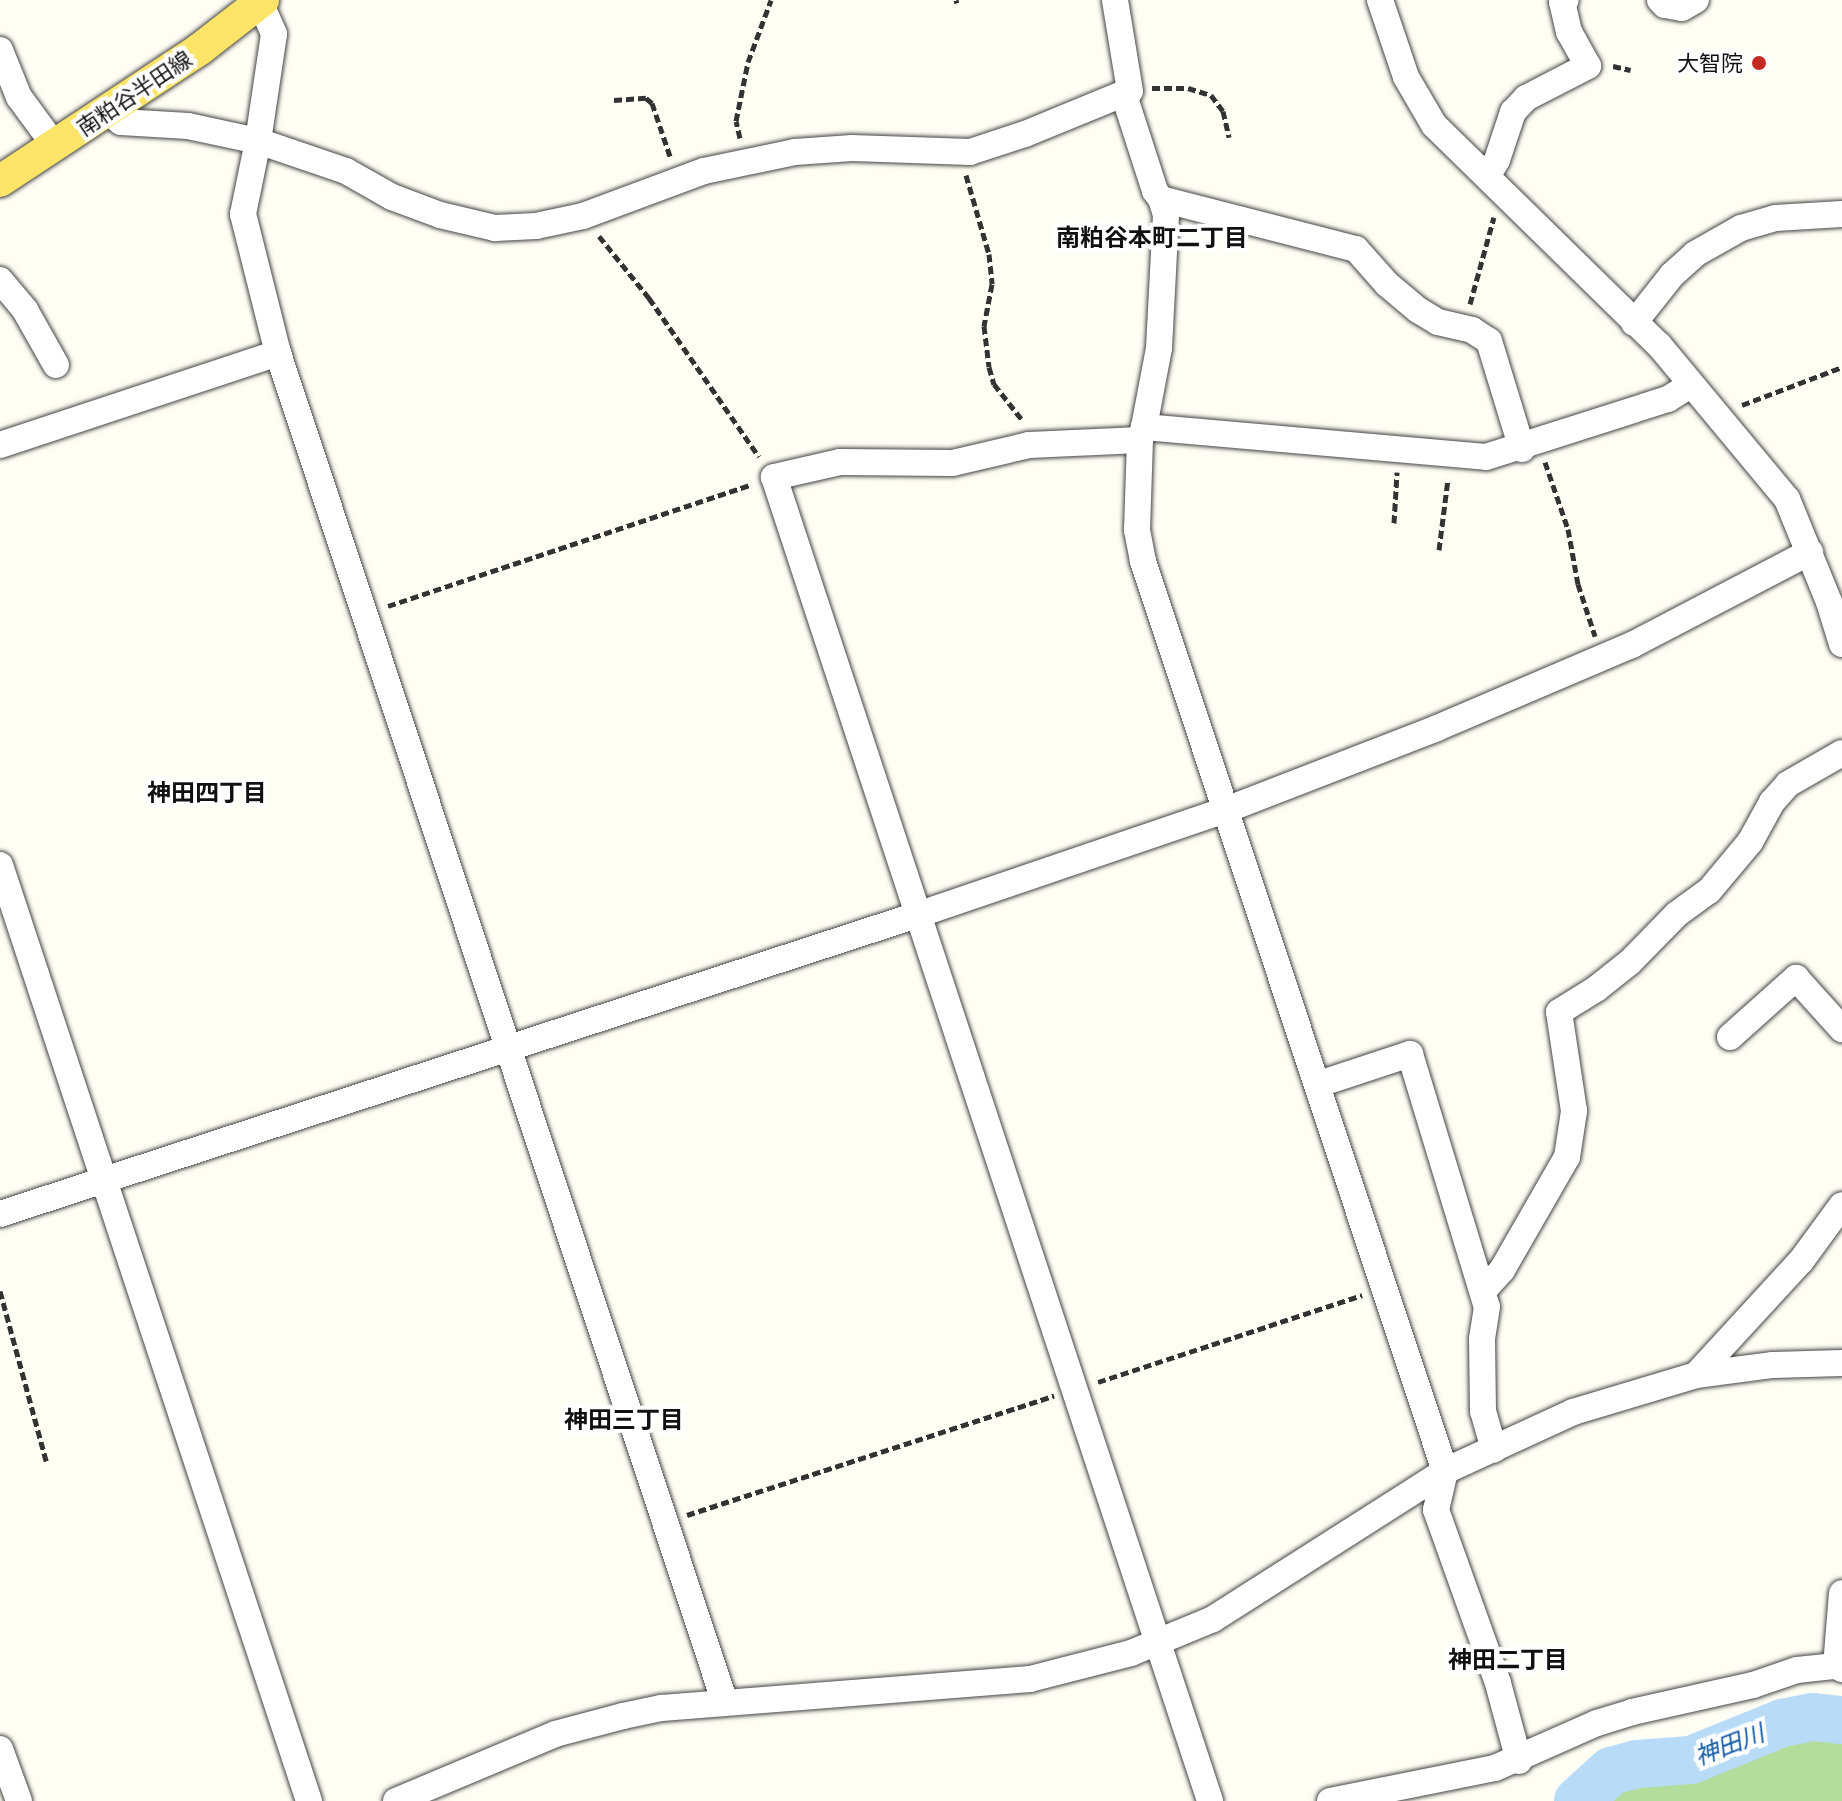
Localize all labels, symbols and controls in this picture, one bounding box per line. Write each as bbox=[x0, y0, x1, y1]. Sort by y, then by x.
street label: 南粕谷半田線 bbox=[72, 45, 196, 141]
place label: 大智院 bbox=[1677, 50, 1743, 76]
marker: 大智院 bbox=[1750, 54, 1768, 72]
district label: 南粕谷本町二丁目 bbox=[1056, 223, 1248, 251]
district label: 神田四丁目 bbox=[147, 778, 267, 806]
district label: 神田三丁目 bbox=[564, 1405, 684, 1433]
district label: 神田二丁目 bbox=[1448, 1645, 1568, 1673]
water label: 神田川 bbox=[1690, 1718, 1768, 1770]

